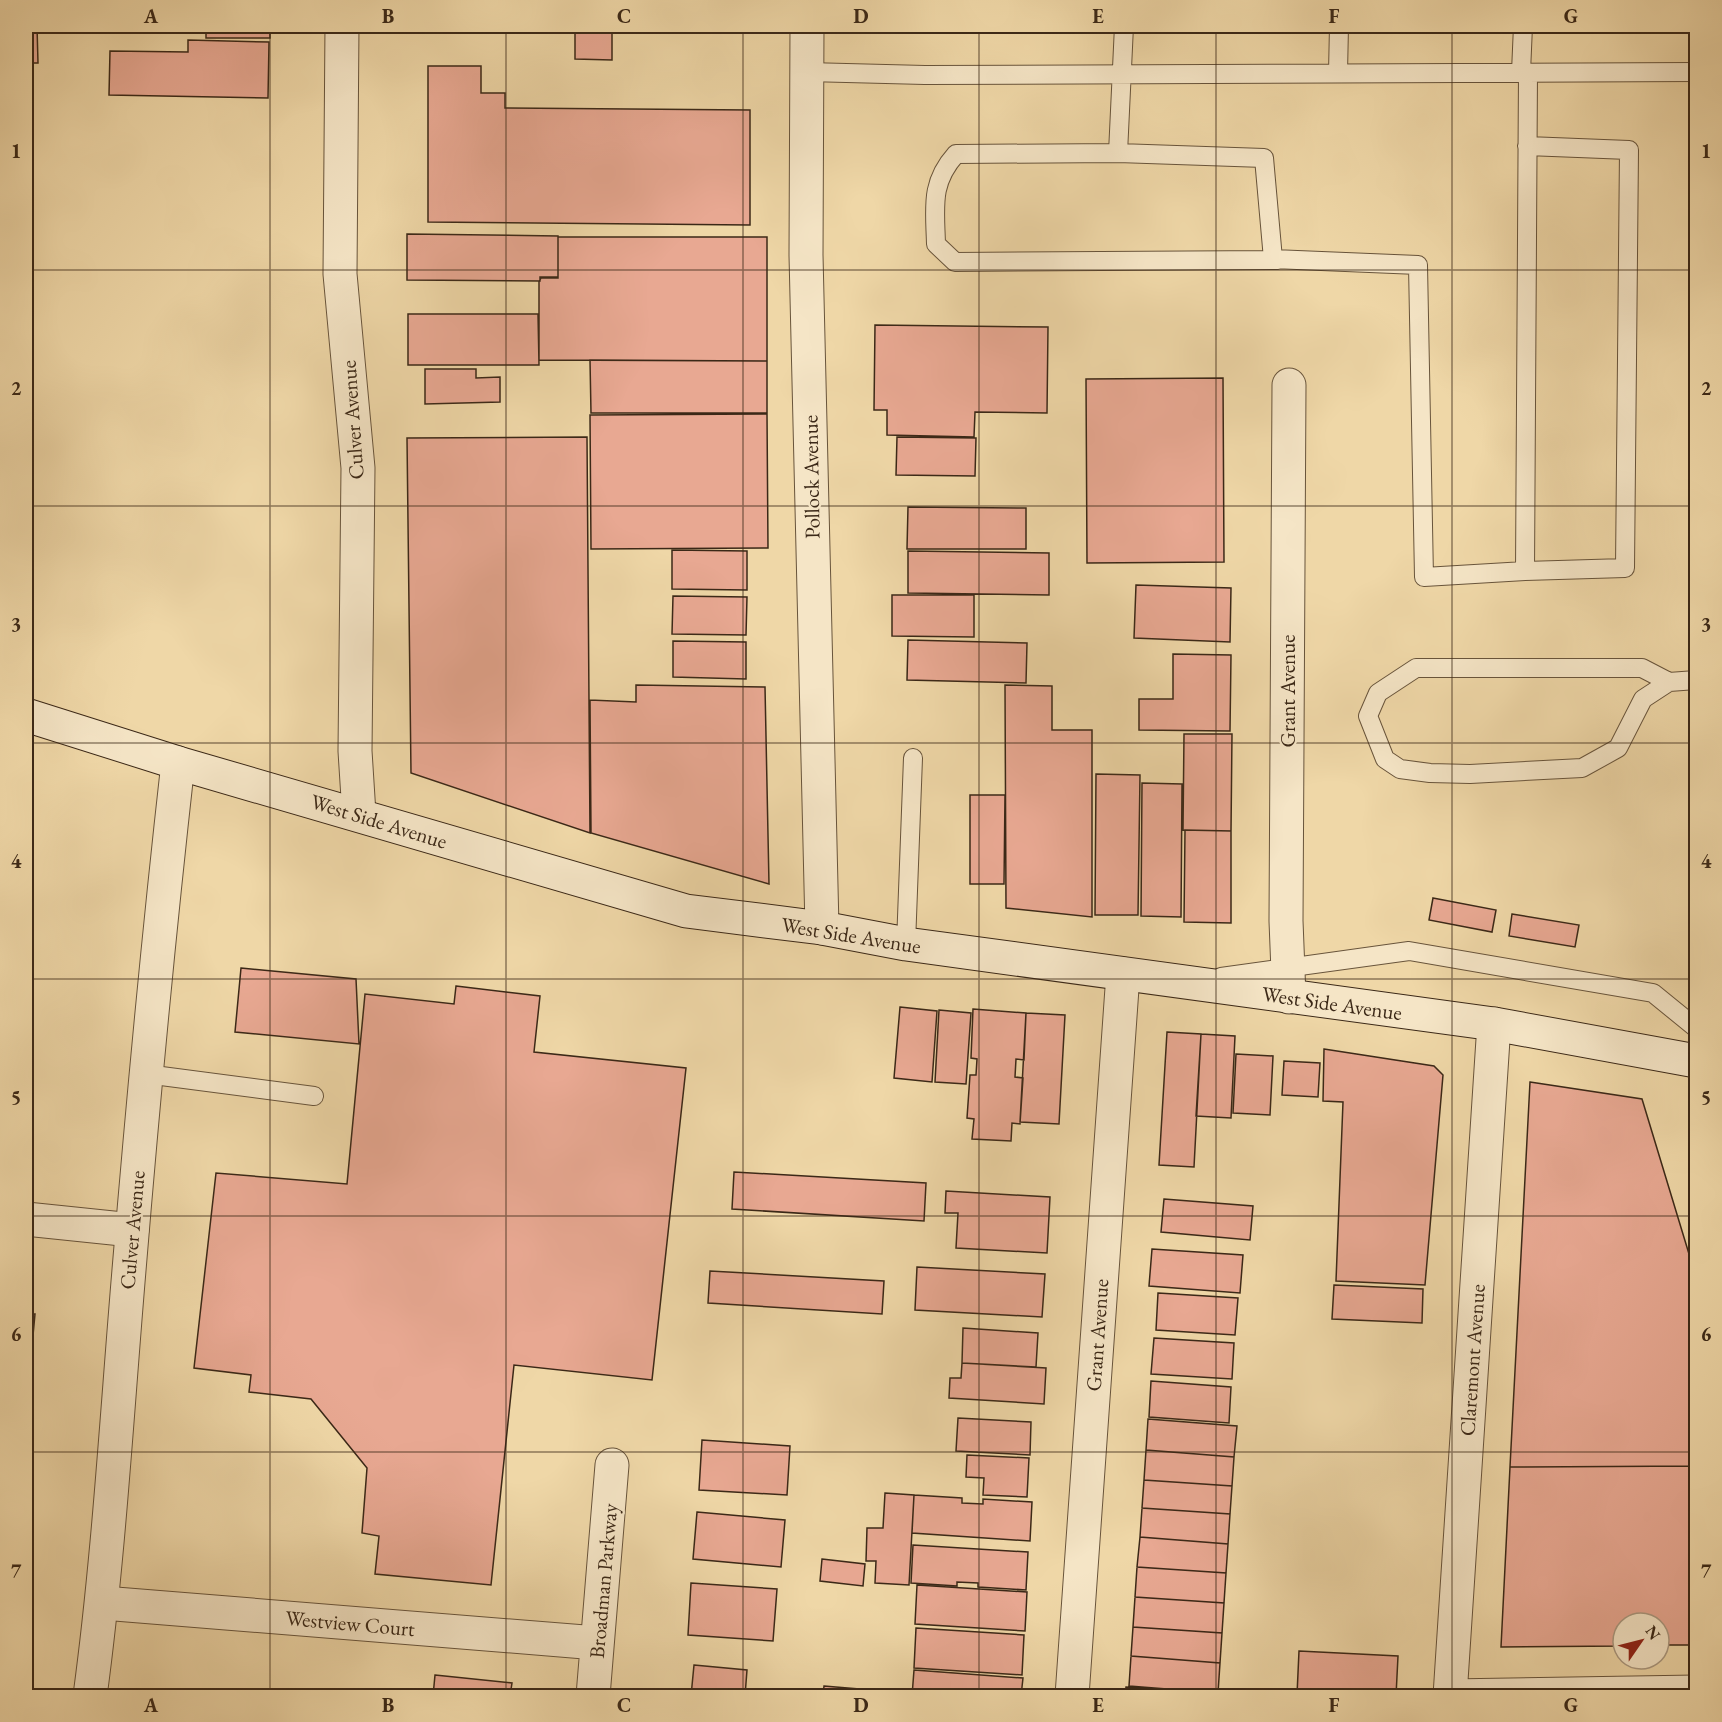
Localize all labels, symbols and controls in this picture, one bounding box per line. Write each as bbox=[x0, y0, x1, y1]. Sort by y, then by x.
text: A bbox=[143, 3, 159, 29]
text: B bbox=[382, 3, 394, 29]
text: C bbox=[617, 3, 631, 29]
text: D bbox=[853, 3, 869, 29]
text: E bbox=[1092, 3, 1104, 29]
text: F bbox=[1329, 3, 1340, 29]
text: G bbox=[1564, 3, 1578, 29]
text: 1 bbox=[11, 138, 21, 164]
text: 1 bbox=[1701, 138, 1711, 164]
street label: Culver Avenue bbox=[334, 360, 370, 480]
text: 2 bbox=[11, 375, 22, 401]
text: 2 bbox=[1701, 375, 1712, 401]
street label: Pollock Avenue bbox=[796, 415, 826, 539]
text: 3 bbox=[11, 611, 21, 637]
text: 3 bbox=[1701, 611, 1711, 637]
street label: Grant Avenue bbox=[1274, 635, 1301, 747]
street label: West Side Avenue bbox=[308, 787, 450, 855]
text: 4 bbox=[11, 848, 22, 874]
text: 4 bbox=[1701, 848, 1712, 874]
street label: West Side Avenue bbox=[779, 911, 923, 959]
street label: West Side Avenue bbox=[1260, 980, 1404, 1026]
text: 5 bbox=[11, 1084, 21, 1110]
text: 5 bbox=[1701, 1084, 1711, 1110]
street label: Culver Avenue bbox=[113, 1169, 151, 1291]
street label: Grant Avenue bbox=[1080, 1278, 1114, 1392]
street label: Claremont Avenue bbox=[1453, 1283, 1491, 1437]
text: 6 bbox=[11, 1321, 22, 1347]
text: 6 bbox=[1701, 1321, 1712, 1347]
street label: Broadman Parkway bbox=[583, 1502, 623, 1660]
text: 7 bbox=[11, 1558, 22, 1584]
text: 7 bbox=[1701, 1558, 1712, 1584]
street label: Westview Court bbox=[284, 1604, 416, 1642]
north arrow bbox=[1611, 1611, 1671, 1671]
text: N bbox=[1641, 1621, 1665, 1644]
text: A bbox=[143, 1692, 159, 1718]
text: B bbox=[382, 1692, 394, 1718]
text: C bbox=[617, 1692, 631, 1718]
text: D bbox=[853, 1692, 869, 1718]
text: E bbox=[1092, 1692, 1104, 1718]
text: F bbox=[1329, 1692, 1340, 1718]
text: G bbox=[1564, 1692, 1578, 1718]

